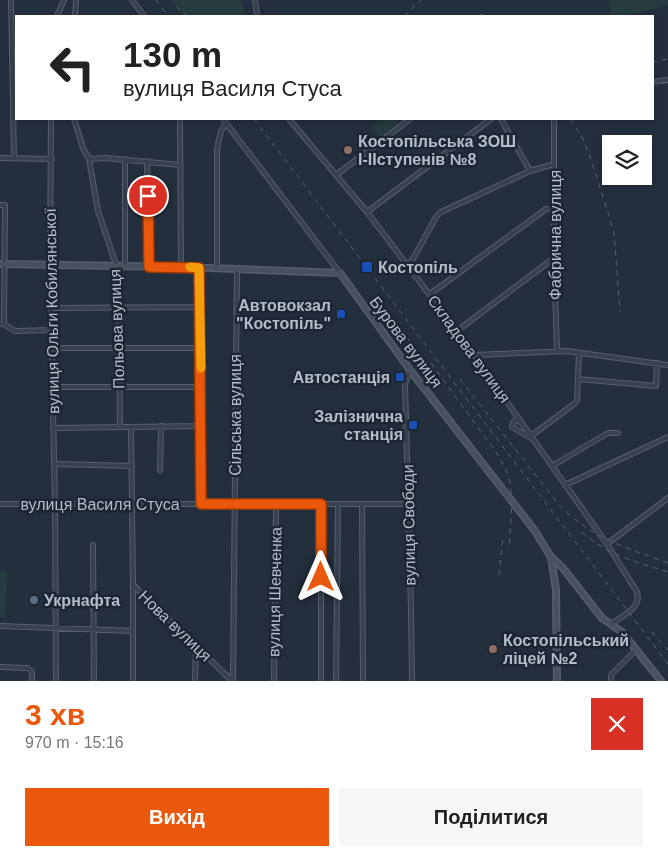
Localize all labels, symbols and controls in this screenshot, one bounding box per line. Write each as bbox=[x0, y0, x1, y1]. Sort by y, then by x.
icon: left bbox=[40, 35, 105, 100]
text: 130 m bbox=[123, 35, 222, 74]
text: вулиця Василя Стуса bbox=[123, 76, 342, 101]
place label: Костопільська ЗОШ І-ІІступенів №8 bbox=[358, 133, 516, 168]
map controls bbox=[602, 135, 652, 185]
button: layers bbox=[602, 135, 652, 185]
marker: Костопільська ЗОШ І-ІІступенів №8 bbox=[342, 144, 354, 156]
street label: Фабрична вулиця bbox=[547, 170, 564, 300]
pin bbox=[127, 175, 169, 217]
icon: arrive bbox=[134, 182, 162, 210]
street label: вулиця Ольги Кобилянської bbox=[42, 208, 62, 414]
place label: Костопіль bbox=[378, 259, 458, 276]
marker: Костопіль bbox=[360, 260, 374, 274]
street label: Польова вулиця bbox=[106, 269, 128, 389]
street label: Складова вулиця bbox=[424, 292, 514, 406]
street label: Бурова вулиця bbox=[366, 293, 446, 391]
place label: Автовокзал "Костопіль" bbox=[236, 297, 331, 332]
marker: Автовокзал "Костопіль" bbox=[335, 308, 347, 320]
street label: Сільська вулиця bbox=[227, 354, 244, 476]
place label: Автостанція bbox=[293, 369, 390, 386]
marker: Автостанція bbox=[394, 371, 406, 383]
place label: Залізнична станція bbox=[314, 408, 403, 443]
marker: Залізнична станція bbox=[407, 419, 419, 431]
street label: вулиця Свободи bbox=[399, 464, 419, 586]
street label: вулиця Василя Стуса bbox=[20, 496, 180, 513]
street label: вулиця Шевченка bbox=[265, 527, 285, 657]
position arrow bbox=[294, 550, 346, 602]
street label: Нова вулиця bbox=[135, 587, 215, 665]
place label: Укрнафта bbox=[44, 592, 120, 609]
marker: Укрнафта bbox=[28, 594, 40, 606]
place label: Костопільський ліцей №2 bbox=[503, 632, 629, 667]
marker: Костопільський ліцей №2 bbox=[487, 643, 499, 655]
text: 3 хв bbox=[25, 698, 85, 731]
button: close bbox=[591, 698, 643, 750]
text: 970 m · 15:16 bbox=[25, 734, 124, 751]
button: Вихід bbox=[25, 788, 329, 846]
button: Поділитися bbox=[339, 788, 643, 846]

